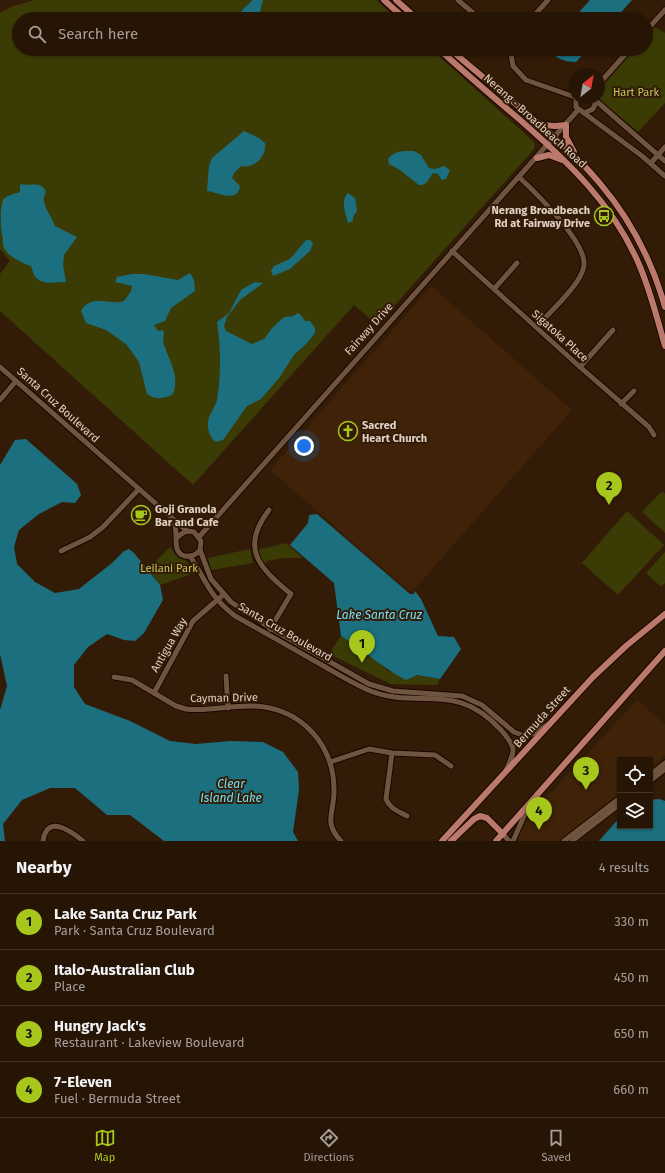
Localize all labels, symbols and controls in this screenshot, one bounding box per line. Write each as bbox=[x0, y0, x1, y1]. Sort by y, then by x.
search box bbox=[12, 12, 653, 56]
icon: search bbox=[26, 23, 48, 45]
text: Search here bbox=[58, 25, 138, 43]
north arrow bbox=[569, 68, 605, 104]
street label: Nerang - Broadbeach Road bbox=[481, 71, 589, 171]
park label: Hart Park bbox=[613, 86, 659, 99]
place label: Nerang Broadbeach Rd at Fairway Drive bbox=[492, 204, 590, 230]
bus stop icon: Nerang Broadbeach Rd at Fairway Drive bbox=[593, 205, 615, 227]
street label: Fairway Drive bbox=[342, 300, 396, 358]
street label: Sigatoka Place bbox=[529, 307, 591, 365]
street label: Santa Cruz Boulevard bbox=[14, 365, 102, 445]
place label: Sacred Heart Church bbox=[362, 419, 427, 445]
church icon: Sacred Heart Church bbox=[337, 420, 359, 442]
your location bbox=[294, 436, 314, 456]
pin: 2 bbox=[596, 472, 622, 505]
place label: Goji Granola Bar and Cafe bbox=[155, 503, 219, 529]
cafe icon: Goji Granola Bar and Cafe bbox=[130, 504, 152, 526]
park label: Leilani Park bbox=[140, 562, 198, 575]
street label: Santa Cruz Boulevard bbox=[236, 600, 334, 664]
water label: Lake Santa Cruz bbox=[336, 608, 423, 622]
street label: Antigua Way bbox=[148, 615, 190, 675]
pin: 1 bbox=[349, 630, 375, 663]
street label: Bermuda Street bbox=[511, 684, 573, 750]
street label: Cayman Drive bbox=[190, 691, 258, 705]
pin: 3 bbox=[573, 757, 599, 790]
map controls bbox=[617, 757, 653, 829]
button: locate bbox=[617, 757, 653, 793]
water label: Clear Island Lake bbox=[200, 777, 262, 805]
button: layers bbox=[617, 793, 653, 829]
pin: 4 bbox=[526, 797, 552, 830]
text: Nearby bbox=[16, 857, 71, 878]
text: 4 results bbox=[599, 860, 649, 875]
text: Lake Santa Cruz Park bbox=[54, 905, 197, 923]
text: 1 bbox=[26, 914, 32, 929]
text: 330 m bbox=[614, 914, 649, 929]
text: Park · Santa Cruz Boulevard bbox=[54, 923, 215, 938]
text: Italo-Australian Club bbox=[54, 961, 195, 979]
text: 2 bbox=[26, 970, 32, 985]
text: 450 m bbox=[614, 970, 649, 985]
text: Place bbox=[54, 979, 85, 994]
text: Hungry Jack's bbox=[54, 1017, 146, 1035]
text: 3 bbox=[26, 1026, 32, 1041]
text: 650 m bbox=[614, 1026, 649, 1041]
text: Restaurant · Lakeview Boulevard bbox=[54, 1035, 244, 1050]
text: 7-Eleven bbox=[54, 1073, 112, 1091]
text: 4 bbox=[25, 1082, 33, 1097]
text: 660 m bbox=[613, 1082, 649, 1097]
text: Fuel · Bermuda Street bbox=[54, 1091, 181, 1106]
tab: Map bbox=[94, 1127, 116, 1164]
tab: Directions bbox=[303, 1127, 354, 1164]
tab: Saved bbox=[541, 1127, 571, 1164]

